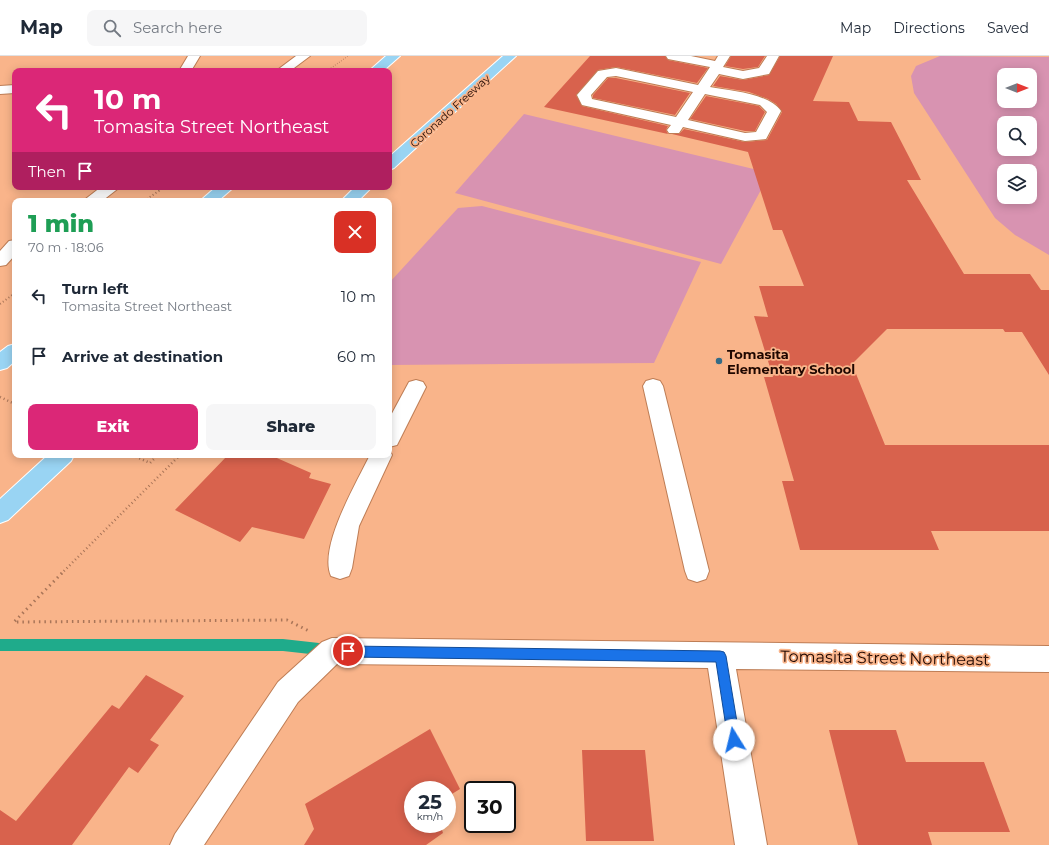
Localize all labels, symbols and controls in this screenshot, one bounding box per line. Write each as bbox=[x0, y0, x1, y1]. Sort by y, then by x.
search box bbox=[87, 10, 367, 46]
text: Map bbox=[20, 16, 63, 39]
icon: search bbox=[101, 17, 123, 39]
text: Search here bbox=[133, 18, 222, 37]
text: Map bbox=[840, 19, 871, 37]
text: Directions bbox=[893, 19, 965, 37]
text: Saved bbox=[987, 19, 1029, 37]
north arrow bbox=[997, 68, 1037, 108]
map controls bbox=[997, 68, 1037, 204]
street label: Coronado Freeway bbox=[407, 71, 493, 151]
text: 10 m bbox=[94, 82, 161, 116]
icon: left bbox=[28, 84, 80, 136]
text: Tomasita Street Northeast bbox=[94, 116, 329, 138]
button: search bbox=[997, 116, 1037, 156]
icon: arrive bbox=[74, 160, 96, 182]
text: Then bbox=[28, 162, 66, 181]
button: layers bbox=[997, 164, 1037, 204]
text: 1 min bbox=[28, 209, 94, 238]
button: close bbox=[334, 211, 376, 253]
text: 70 m · 18:06 bbox=[28, 239, 104, 255]
text: Turn left bbox=[62, 279, 129, 298]
icon: left bbox=[28, 285, 50, 307]
text: 10 m bbox=[341, 287, 376, 306]
text: Tomasita Street Northeast bbox=[62, 298, 232, 314]
icon: arrive bbox=[28, 345, 50, 367]
place label: Tomasita Elementary School bbox=[727, 346, 855, 377]
text: Arrive at destination bbox=[62, 347, 223, 366]
text: 60 m bbox=[337, 347, 376, 366]
marker: Tomasita Elementary School bbox=[714, 356, 724, 366]
button: Exit bbox=[28, 404, 198, 450]
button: Share bbox=[206, 404, 376, 450]
pin bbox=[331, 634, 365, 668]
icon: arrive bbox=[337, 640, 359, 662]
street label: Tomasita Street Northeast bbox=[780, 647, 990, 669]
position arrow bbox=[713, 719, 755, 761]
speed limit sign: 30 bbox=[464, 781, 516, 833]
text: 25 bbox=[418, 790, 442, 814]
text: km/h bbox=[417, 810, 443, 823]

